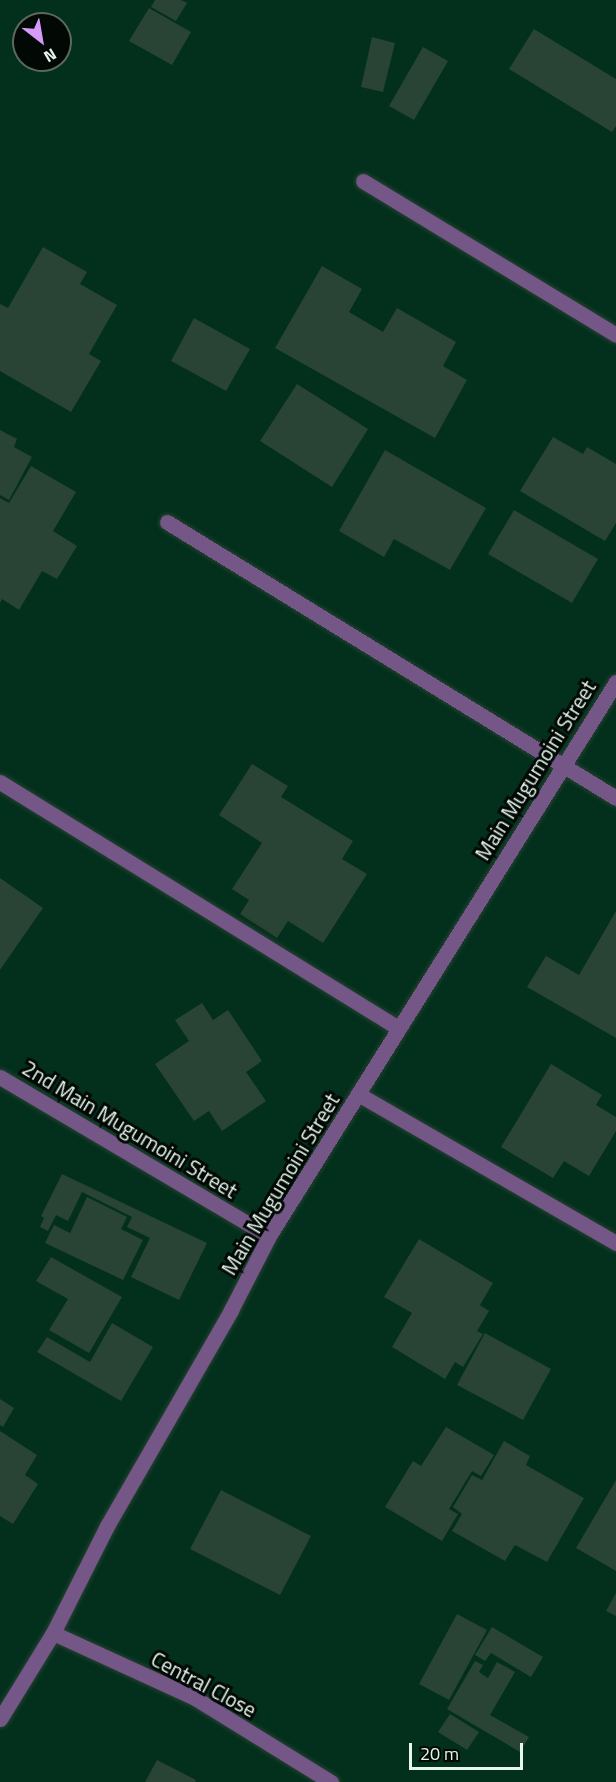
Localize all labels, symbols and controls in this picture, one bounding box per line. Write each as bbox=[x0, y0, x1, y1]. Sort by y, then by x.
north arrow bbox=[12, 12, 72, 72]
text: N bbox=[39, 43, 61, 69]
street label: Main Mugumoini Street bbox=[469, 675, 601, 865]
street label: 2nd Main Mugumoini Street bbox=[18, 1055, 242, 1203]
street label: Main Mugumoini Street bbox=[216, 1089, 344, 1279]
street label: Central Close bbox=[147, 1646, 261, 1722]
scale bar bbox=[412, 1731, 526, 1769]
text: 20 m bbox=[420, 1740, 459, 1767]

